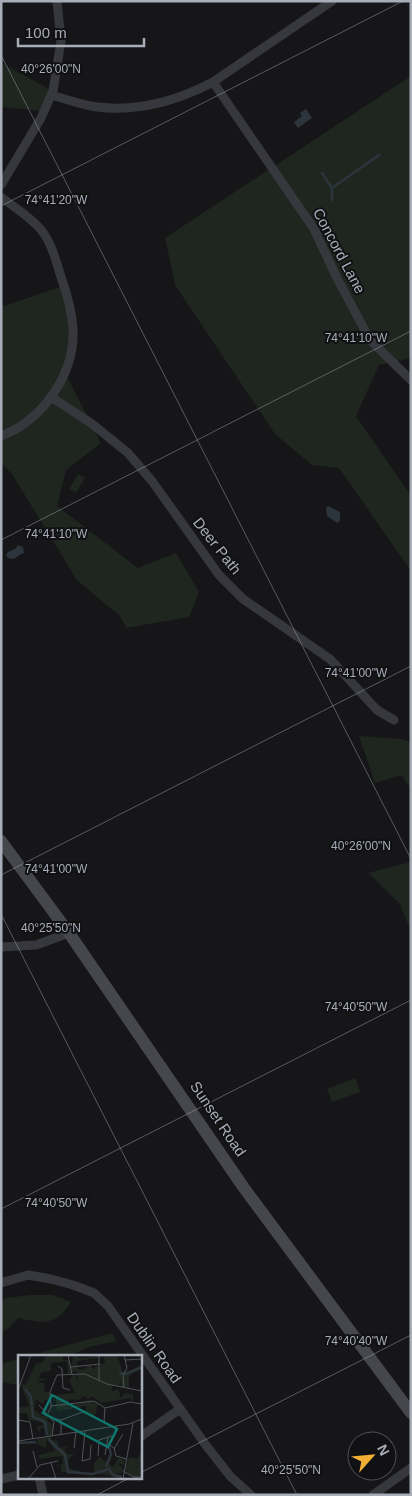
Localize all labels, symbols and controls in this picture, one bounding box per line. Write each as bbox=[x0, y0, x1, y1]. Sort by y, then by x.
scale bar bbox=[18, 15, 144, 47]
text: 100 m bbox=[25, 24, 67, 41]
text: 40°26'00"N bbox=[21, 62, 81, 76]
text: 74°41'20"W bbox=[25, 193, 88, 207]
street label: Concord Lane bbox=[310, 205, 369, 296]
text: 74°41'10"W bbox=[325, 331, 388, 345]
street label: Deer Path bbox=[190, 514, 245, 578]
text: 74°41'10"W bbox=[25, 527, 88, 541]
text: 74°41'00"W bbox=[325, 666, 388, 680]
text: 40°26'00"N bbox=[331, 839, 391, 853]
text: 74°41'00"W bbox=[25, 862, 88, 876]
text: 40°25'50"N bbox=[21, 921, 81, 935]
text: 74°40'50"W bbox=[325, 1000, 388, 1014]
street label: Sunset Road bbox=[187, 1078, 250, 1159]
text: 74°40'50"W bbox=[25, 1196, 88, 1210]
street label: Dublin Road bbox=[124, 1309, 185, 1386]
text: 74°40'40"W bbox=[325, 1334, 388, 1348]
inset map bbox=[18, 1355, 141, 1478]
north arrow bbox=[347, 1431, 397, 1481]
text: N bbox=[374, 1442, 393, 1458]
text: 40°25'50"N bbox=[261, 1463, 321, 1477]

